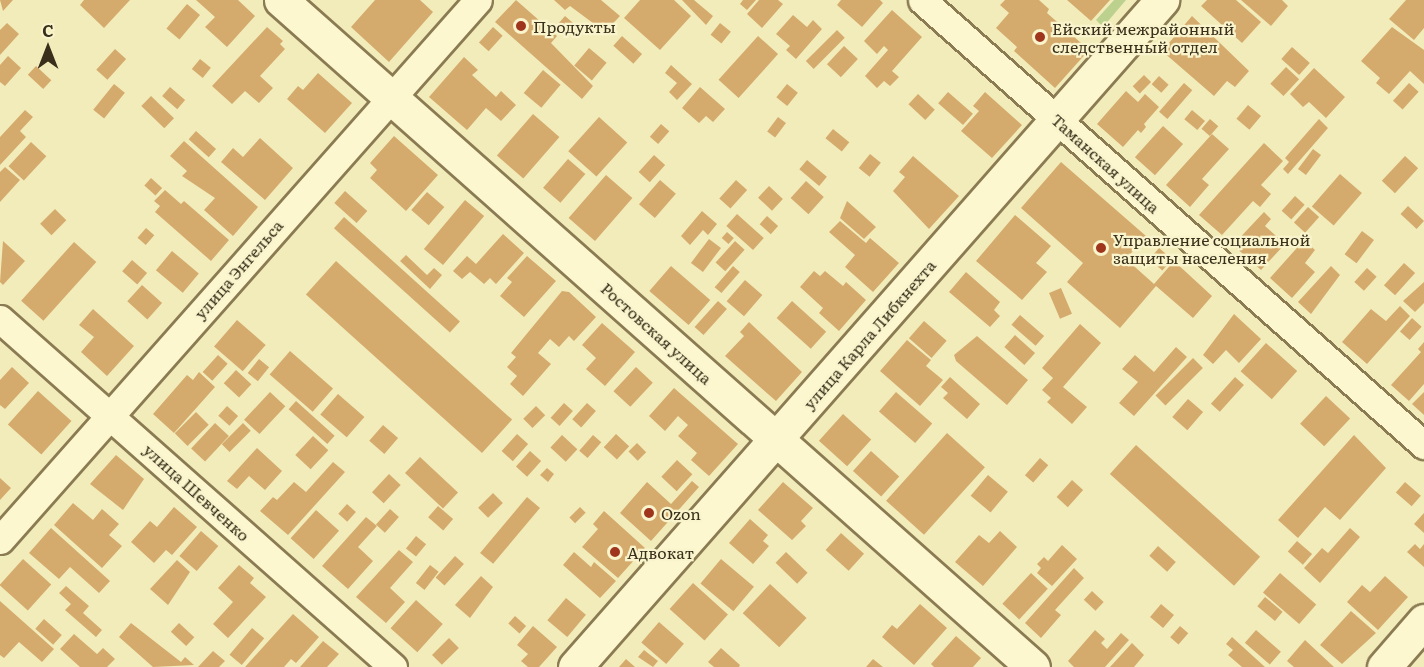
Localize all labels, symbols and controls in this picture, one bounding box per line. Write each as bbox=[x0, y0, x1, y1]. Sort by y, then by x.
place label: Продукты bbox=[533, 16, 616, 36]
north arrow bbox=[18, 18, 78, 78]
text: С bbox=[42, 18, 54, 42]
place label: Ейский межрайонный следственный отдел bbox=[1052, 18, 1234, 56]
marker: Продукты bbox=[514, 19, 528, 33]
marker: Ейский межрайонный следственный отдел bbox=[1033, 30, 1047, 44]
street label: Таманская улица bbox=[1048, 109, 1164, 217]
street label: улица Энгельса bbox=[190, 215, 286, 323]
place label: Управление социальной защиты населения bbox=[1113, 229, 1310, 267]
marker: Управление социальной защиты населения bbox=[1094, 241, 1108, 255]
street label: улица Карла Либкнехта bbox=[799, 255, 939, 413]
street label: Ростовская улица bbox=[598, 278, 716, 388]
street label: улица Шевченко bbox=[140, 439, 254, 545]
place label: Ozon bbox=[661, 503, 701, 523]
marker: Ozon bbox=[642, 506, 656, 520]
place label: Адвокат bbox=[627, 542, 694, 562]
marker: Адвокат bbox=[608, 545, 622, 559]

